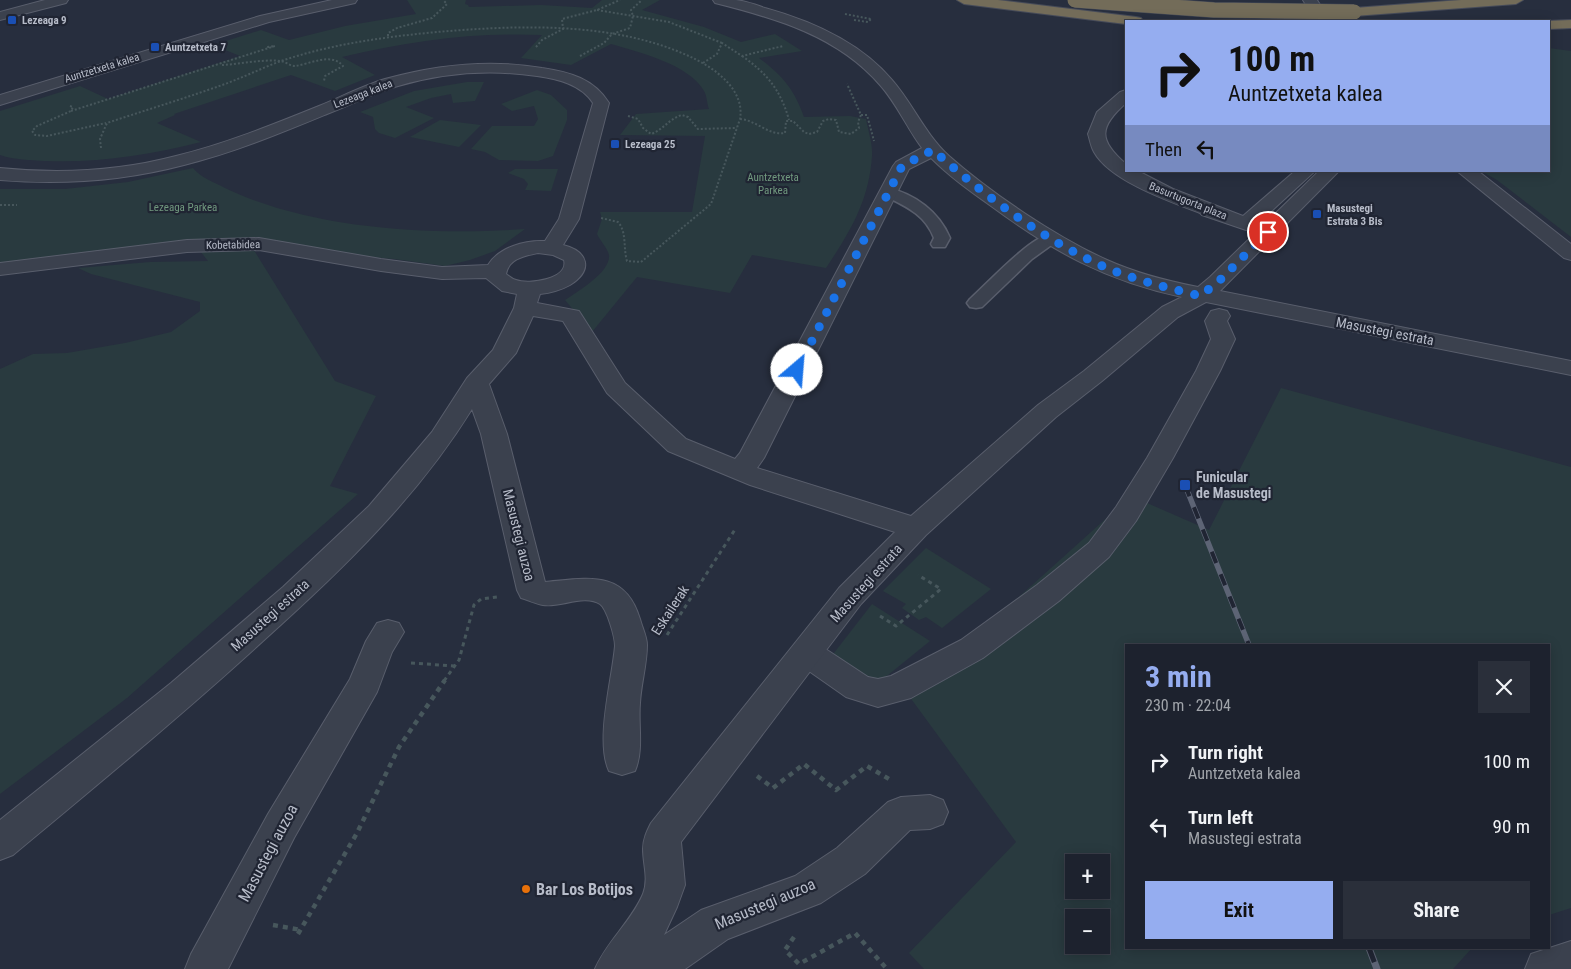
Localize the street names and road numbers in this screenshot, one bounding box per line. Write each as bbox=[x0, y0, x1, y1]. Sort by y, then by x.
street label: Auntzetxeta kalea bbox=[63, 50, 141, 86]
street label: Lezeaga kalea bbox=[332, 77, 394, 111]
street label: Basurtugorta plaza bbox=[1147, 179, 1229, 223]
street label: Kobetabidea bbox=[206, 238, 260, 252]
street label: Masustegi estrata bbox=[1335, 314, 1435, 348]
street label: Masustegi auzoa bbox=[500, 487, 538, 583]
street label: Masustegi estrata bbox=[827, 541, 905, 625]
street label: Masustegi estrata bbox=[228, 576, 312, 654]
street label: Eskailerak bbox=[648, 581, 692, 638]
street label: Masustegi auzoa bbox=[234, 801, 302, 905]
street label: Masustegi auzoa bbox=[712, 874, 818, 934]

